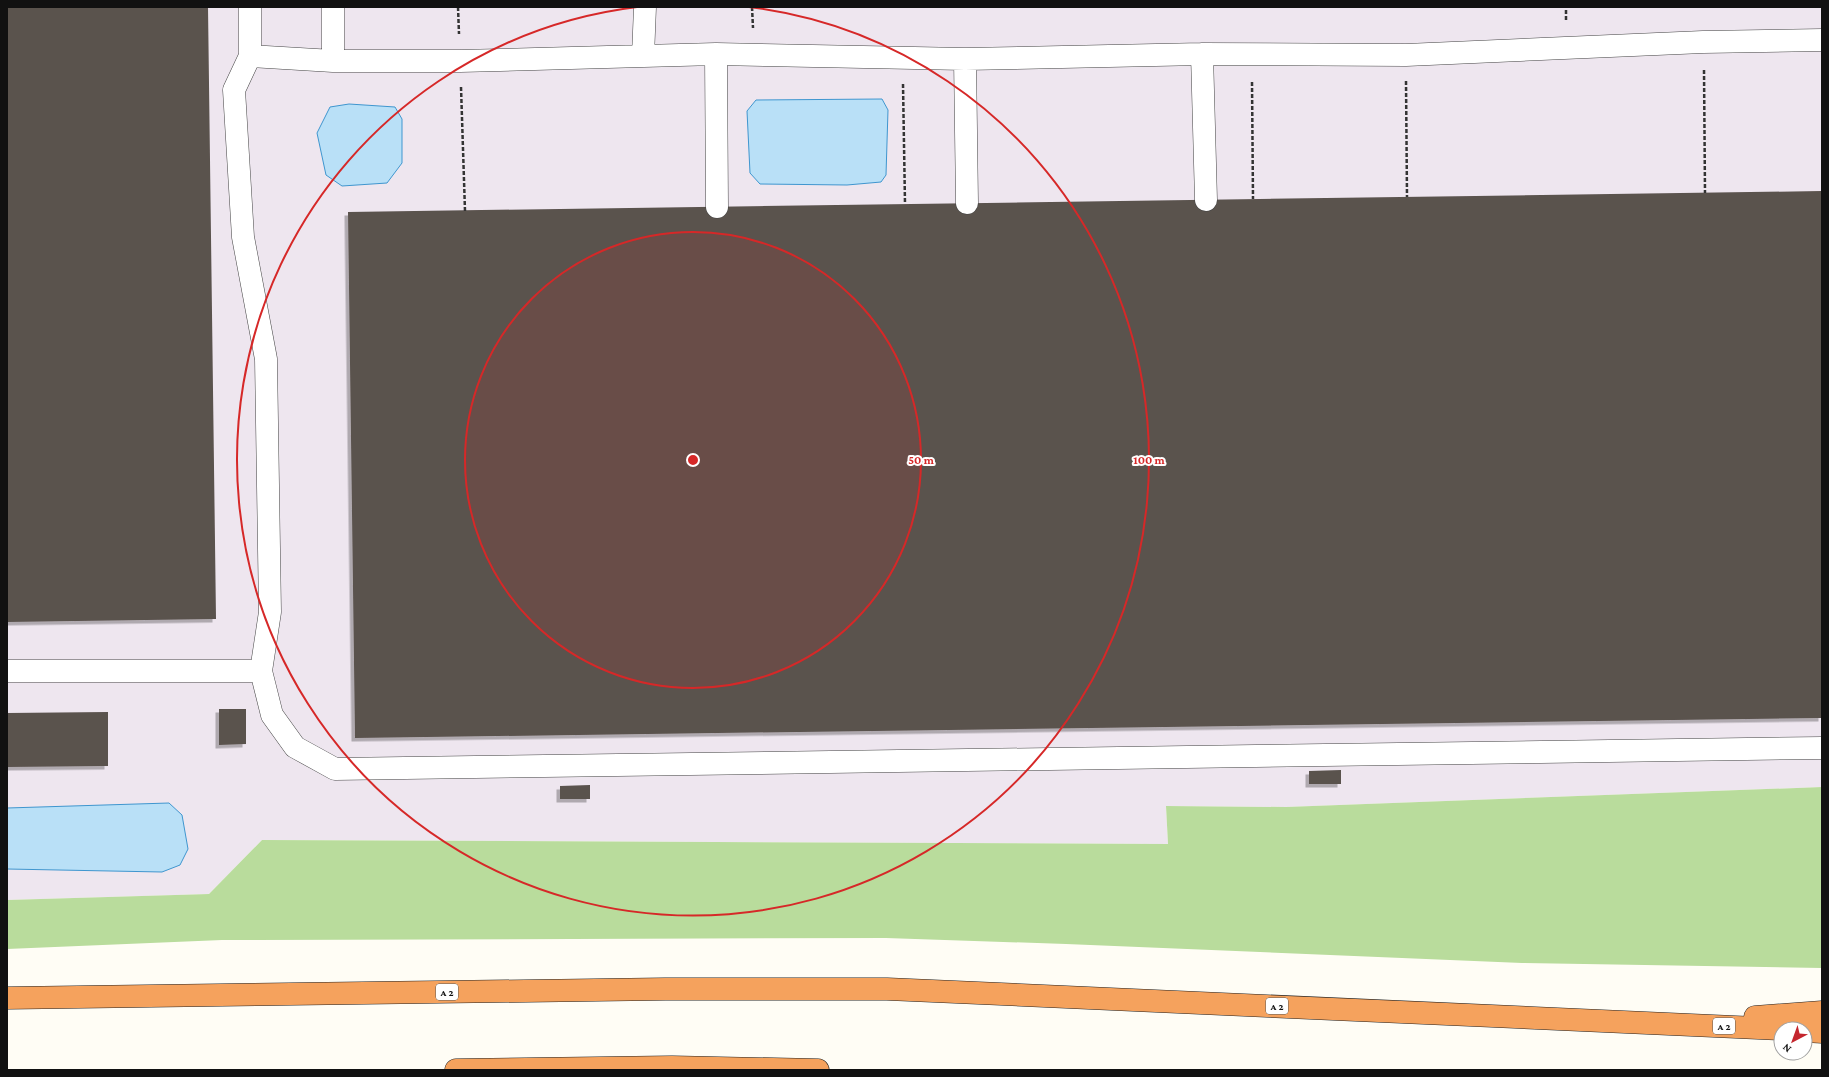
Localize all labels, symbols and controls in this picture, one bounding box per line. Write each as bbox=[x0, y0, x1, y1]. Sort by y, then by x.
centre of rings bbox=[686, 453, 700, 467]
text: 50 m bbox=[908, 453, 935, 467]
text: 100 m bbox=[1133, 453, 1166, 467]
road number: A 2 bbox=[436, 984, 458, 1000]
road number: A 2 bbox=[1266, 998, 1288, 1014]
road number: A 2 bbox=[1713, 1018, 1735, 1034]
north arrow bbox=[1773, 1021, 1813, 1061]
text: N bbox=[1779, 1041, 1793, 1056]

